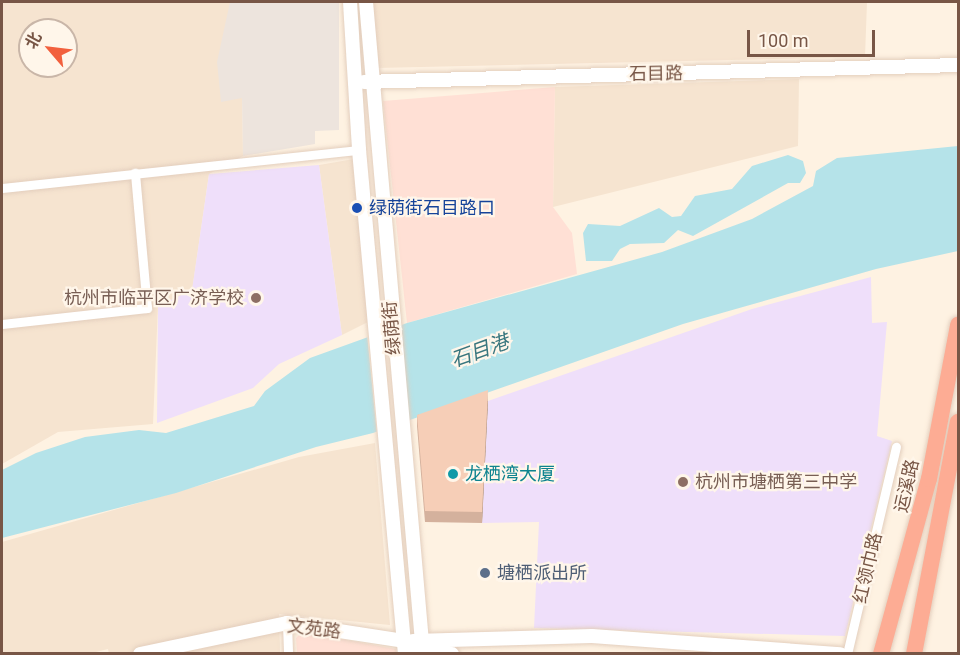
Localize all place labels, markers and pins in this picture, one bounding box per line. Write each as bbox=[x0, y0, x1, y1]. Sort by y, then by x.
place label: 绿荫街石目路口 bbox=[369, 197, 495, 219]
marker: 绿荫街石目路口 bbox=[350, 201, 364, 215]
place label: 杭州市临平区广济学校 bbox=[64, 287, 244, 309]
marker: 杭州市临平区广济学校 bbox=[249, 291, 263, 305]
place label: 龙栖湾大厦 bbox=[465, 463, 555, 485]
marker: 龙栖湾大厦 bbox=[446, 467, 460, 481]
place label: 杭州市塘栖第三中学 bbox=[695, 471, 857, 493]
marker: 杭州市塘栖第三中学 bbox=[676, 475, 690, 489]
place label: 塘栖派出所 bbox=[497, 562, 587, 584]
marker: 塘栖派出所 bbox=[478, 566, 492, 580]

